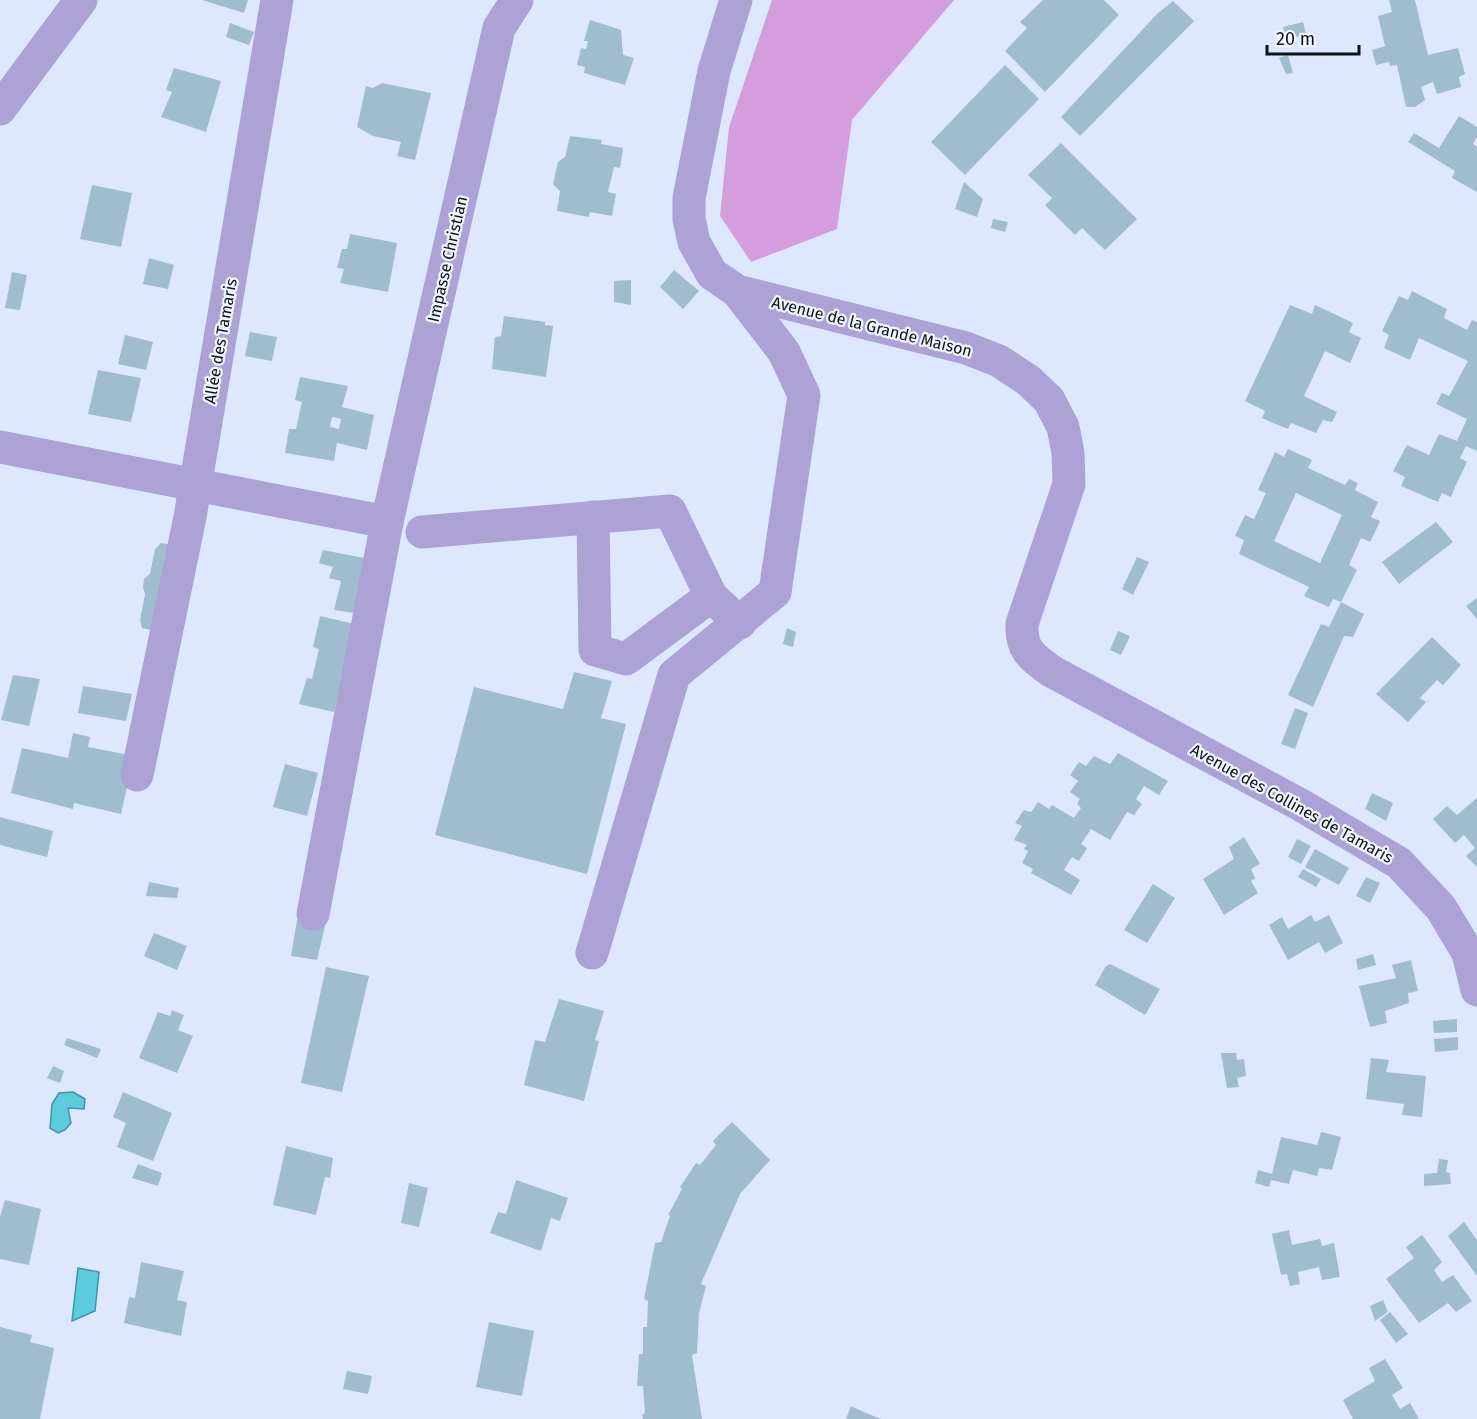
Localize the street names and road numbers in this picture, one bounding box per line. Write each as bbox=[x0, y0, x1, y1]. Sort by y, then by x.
street label: Impasse Christian bbox=[424, 194, 471, 324]
street label: Allée des Tamaris bbox=[200, 277, 241, 405]
street label: Avenue de la Grande Maison bbox=[770, 292, 974, 361]
street label: Avenue des Collines de Tamaris bbox=[1187, 740, 1396, 867]

